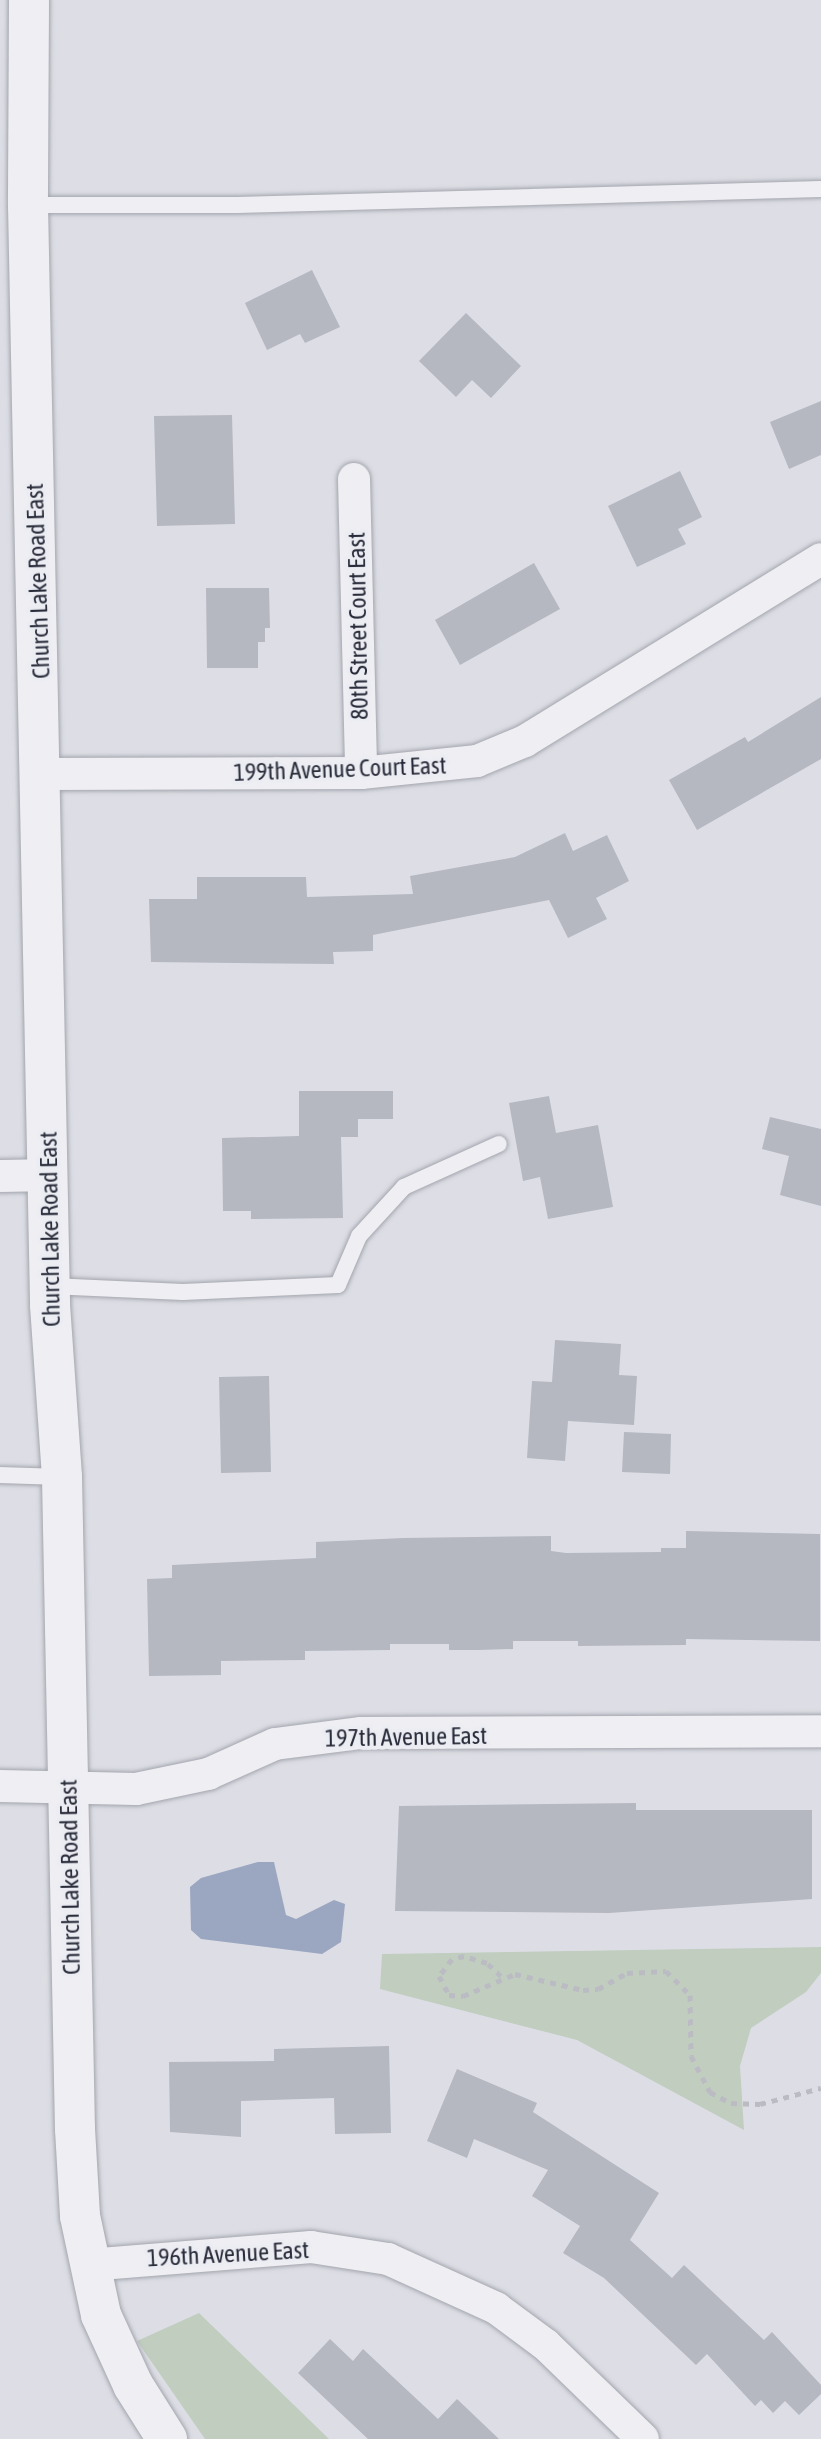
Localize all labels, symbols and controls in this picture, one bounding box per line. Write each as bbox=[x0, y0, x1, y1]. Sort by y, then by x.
street label: Church Lake Road East bbox=[20, 483, 56, 679]
street label: 80th Street Court East bbox=[342, 532, 374, 720]
street label: 199th Avenue Court East bbox=[233, 751, 447, 787]
street label: Church Lake Road East bbox=[34, 1131, 66, 1327]
street label: 197th Avenue East bbox=[325, 1721, 487, 1753]
street label: Church Lake Road East bbox=[54, 1779, 86, 1975]
street label: 196th Avenue East bbox=[146, 2235, 310, 2273]

